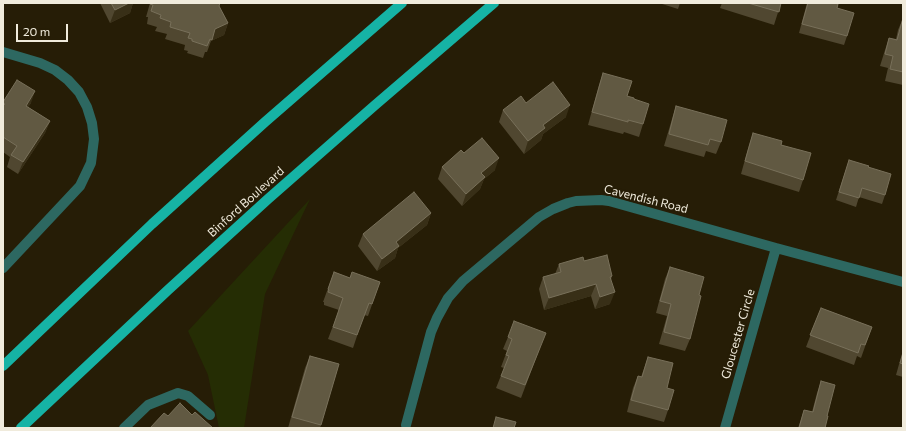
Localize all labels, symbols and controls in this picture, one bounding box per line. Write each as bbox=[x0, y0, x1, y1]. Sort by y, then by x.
scale bar bbox=[18, 16, 70, 42]
text: 20 m bbox=[23, 24, 50, 38]
street label: Binford Boulevard bbox=[205, 164, 287, 240]
street label: Cavendish Road bbox=[602, 182, 690, 216]
street label: Gloucester Circle bbox=[718, 287, 758, 381]

